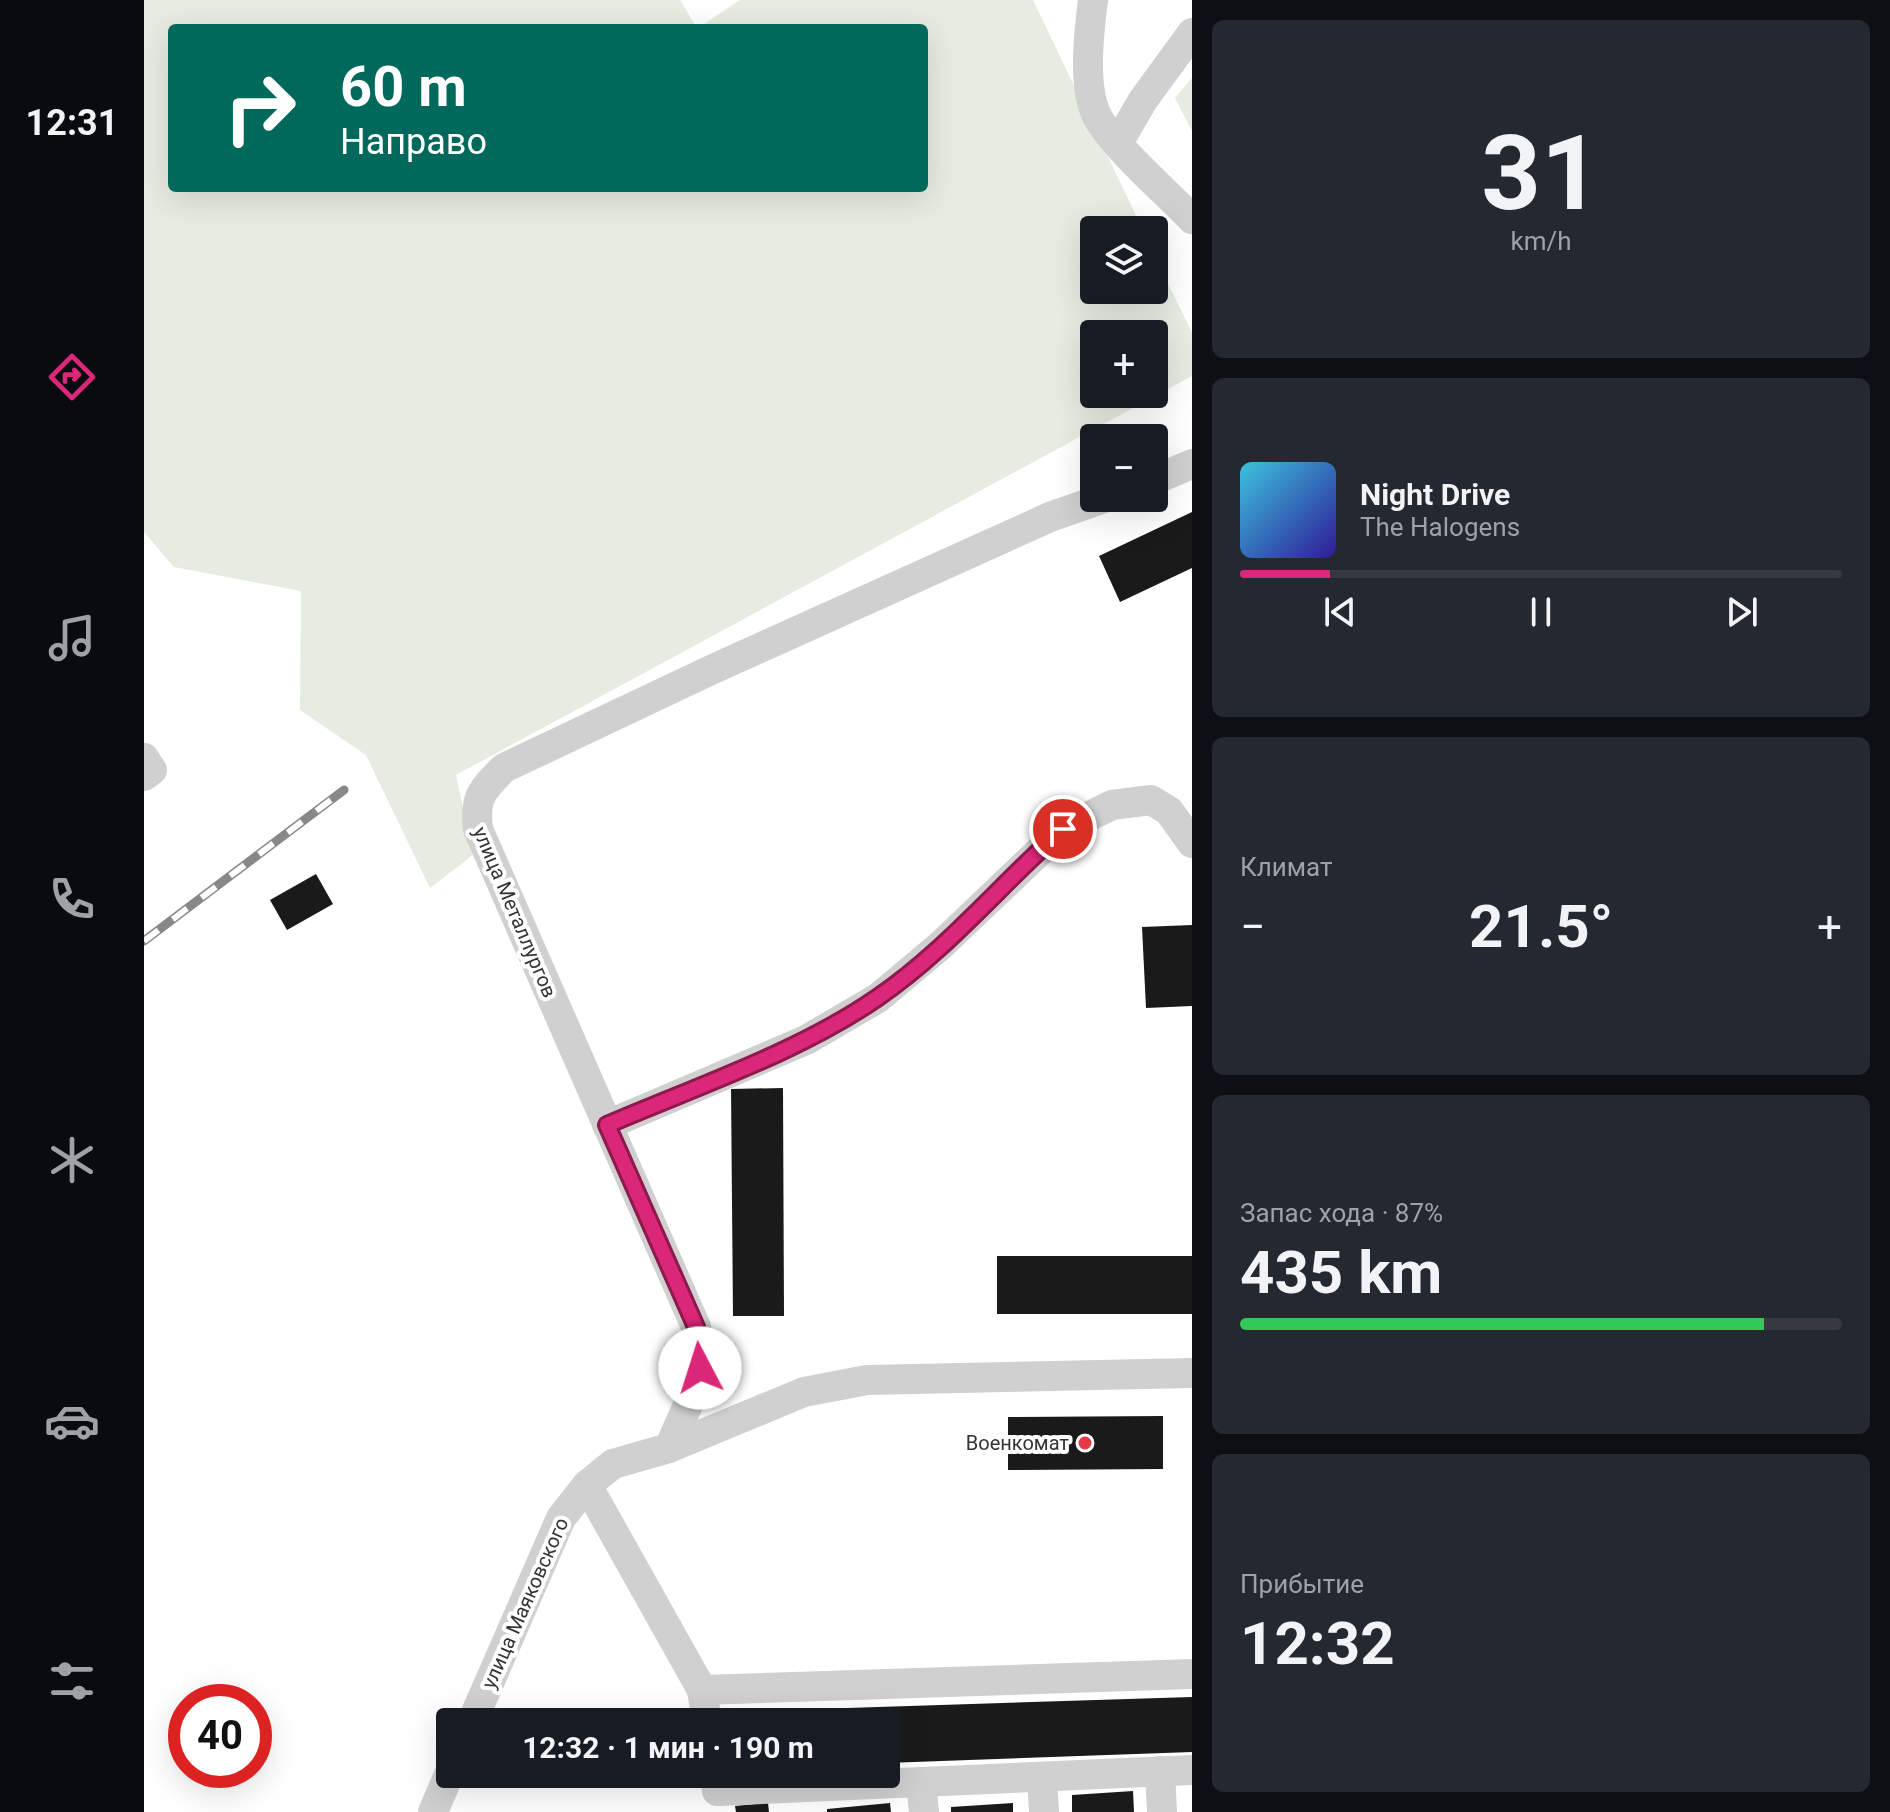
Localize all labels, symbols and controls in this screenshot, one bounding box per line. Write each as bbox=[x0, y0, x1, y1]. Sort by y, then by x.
text: 60 m bbox=[340, 54, 467, 120]
icon: right bbox=[208, 56, 312, 160]
text: 12:31 bbox=[26, 102, 118, 144]
text: 31 bbox=[1481, 113, 1601, 234]
text: Направо bbox=[340, 121, 487, 163]
map controls bbox=[1080, 216, 1168, 512]
button: layers bbox=[1080, 216, 1168, 304]
text: km/h bbox=[1510, 226, 1572, 256]
button: + bbox=[1080, 320, 1168, 408]
icon: directions bbox=[44, 349, 100, 405]
button: − bbox=[1080, 424, 1168, 512]
text: Night Drive bbox=[1360, 477, 1510, 512]
text: The Halogens bbox=[1360, 512, 1520, 542]
icon: previous bbox=[1318, 590, 1362, 634]
icon: pause bbox=[1519, 590, 1563, 634]
icon: next bbox=[1720, 590, 1764, 634]
icon: music bbox=[44, 610, 100, 666]
pin bbox=[1029, 795, 1097, 863]
icon: arrive bbox=[1041, 807, 1085, 851]
street label: улица Металлургов bbox=[468, 823, 562, 1001]
text: Климат bbox=[1240, 852, 1332, 882]
icon: phone bbox=[44, 871, 100, 927]
text: 21.5° bbox=[1469, 891, 1613, 962]
text: − bbox=[1240, 901, 1265, 953]
text: + bbox=[1817, 901, 1842, 953]
icon: climate bbox=[44, 1132, 100, 1188]
text: Запас хода · 87% bbox=[1240, 1198, 1443, 1228]
text: 435 km bbox=[1240, 1237, 1442, 1308]
position arrow bbox=[658, 1326, 742, 1410]
icon: car bbox=[44, 1393, 100, 1449]
place label: Военкомат bbox=[966, 1431, 1069, 1455]
marker: Военкомат bbox=[1076, 1434, 1094, 1452]
street label: улица Маяковского bbox=[476, 1514, 574, 1692]
text: Прибытие bbox=[1240, 1569, 1364, 1599]
text: 12:32 bbox=[1240, 1608, 1395, 1679]
icon: filters bbox=[44, 1653, 100, 1709]
speed limit sign: 40 bbox=[168, 1684, 272, 1788]
text: 12:32 · 1 мин · 190 m bbox=[522, 1730, 814, 1765]

